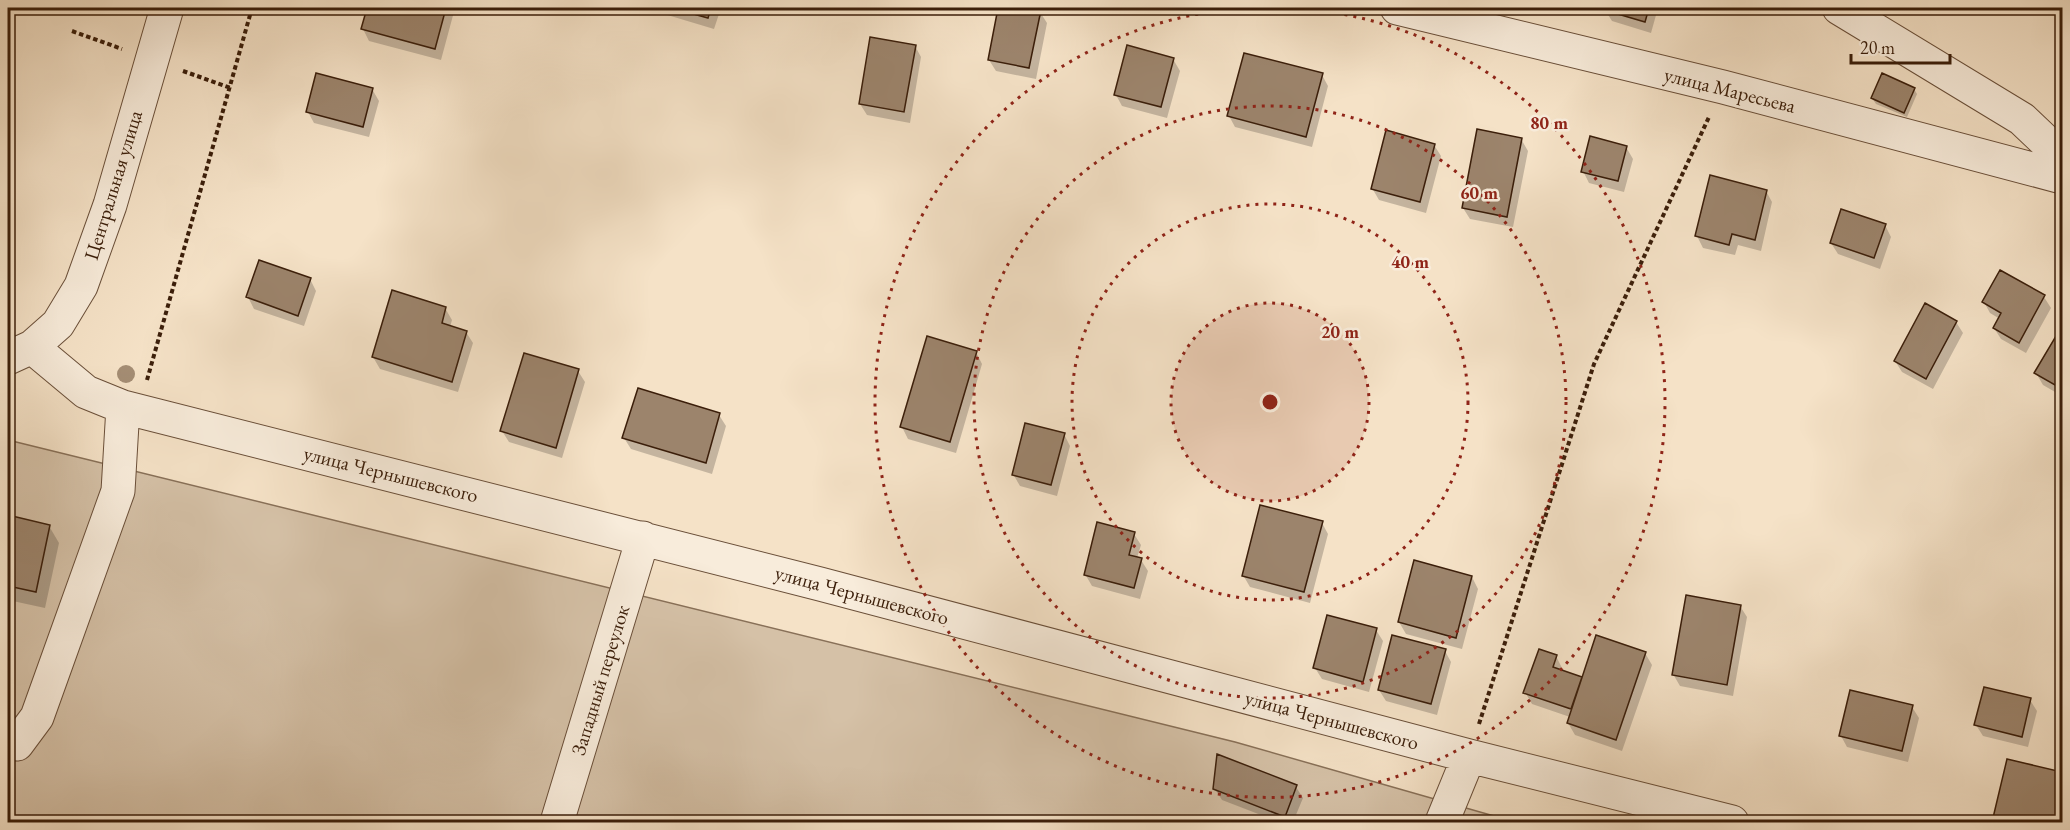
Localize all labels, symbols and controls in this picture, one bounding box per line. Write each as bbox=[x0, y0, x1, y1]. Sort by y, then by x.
scale bar bbox=[1851, 27, 1950, 65]
text: 20 m bbox=[1860, 36, 1895, 59]
street label: улица Маресьева bbox=[1662, 61, 1798, 119]
street label: Центральная улица bbox=[78, 107, 148, 263]
text: 80 m bbox=[1530, 111, 1568, 134]
text: 60 m bbox=[1460, 181, 1498, 204]
text: 40 m bbox=[1391, 250, 1429, 273]
text: 20 m bbox=[1321, 320, 1359, 343]
centre of rings bbox=[1260, 392, 1280, 412]
street label: улица Чернышевского bbox=[301, 440, 481, 508]
street label: улица Чернышевского bbox=[772, 559, 952, 631]
street label: Западный переулок bbox=[565, 601, 635, 758]
street label: улица Чернышевского bbox=[1242, 684, 1422, 756]

